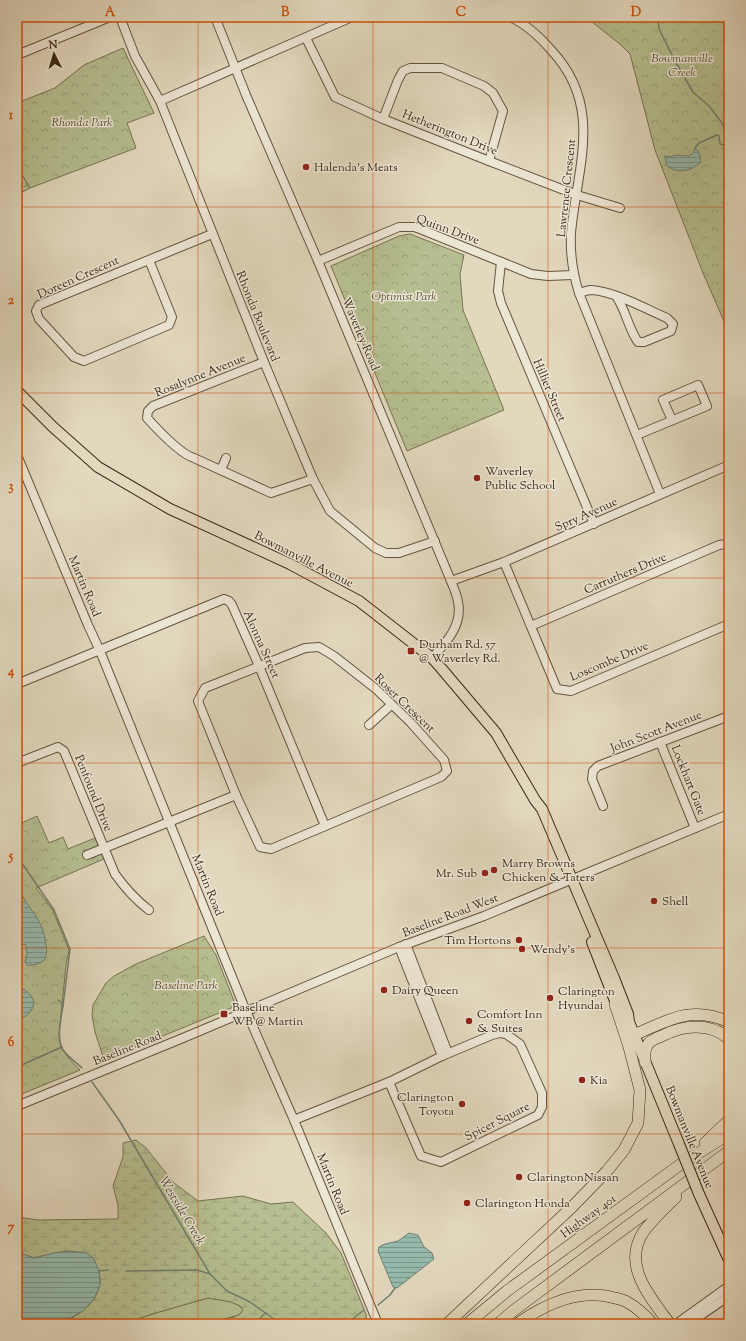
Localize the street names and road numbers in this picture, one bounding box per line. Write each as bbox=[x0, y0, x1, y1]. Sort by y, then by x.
street label: Hetherington Drive bbox=[399, 106, 500, 160]
street label: Lawrence Crescent bbox=[553, 138, 581, 238]
street label: Quinn Drive bbox=[414, 210, 482, 250]
street label: Doreen Crescent bbox=[35, 252, 122, 304]
street label: Rhonda Boulevard bbox=[231, 268, 284, 365]
street label: Waverley Road bbox=[337, 295, 384, 374]
street label: Rosalynne Avenue bbox=[152, 349, 249, 402]
street label: Hillier Street bbox=[528, 356, 570, 425]
street label: Spry Avenue bbox=[552, 493, 621, 537]
street label: Bowmanville Avenue bbox=[251, 527, 357, 593]
street label: Carruthers Drive bbox=[581, 548, 670, 599]
street label: Martin Road bbox=[63, 553, 105, 620]
street label: Alonna Street bbox=[238, 607, 284, 681]
street label: Loscombe Drive bbox=[567, 637, 652, 687]
street label: Roser Crescent bbox=[370, 670, 439, 737]
street label: John Scott Avenue bbox=[607, 706, 705, 758]
street label: Lockhart Gate bbox=[666, 743, 710, 819]
street label: Penfound Drive bbox=[69, 752, 117, 835]
street label: Martin Road bbox=[187, 852, 228, 919]
street label: Baseline Road West bbox=[400, 889, 501, 942]
street label: Baseline Road bbox=[91, 1027, 164, 1071]
street label: Bowmanville Avenue bbox=[660, 1083, 718, 1192]
street label: Spicer Square bbox=[462, 1097, 534, 1146]
street label: Martin Road bbox=[312, 1151, 353, 1218]
street label: Highway 401 bbox=[557, 1190, 620, 1243]

